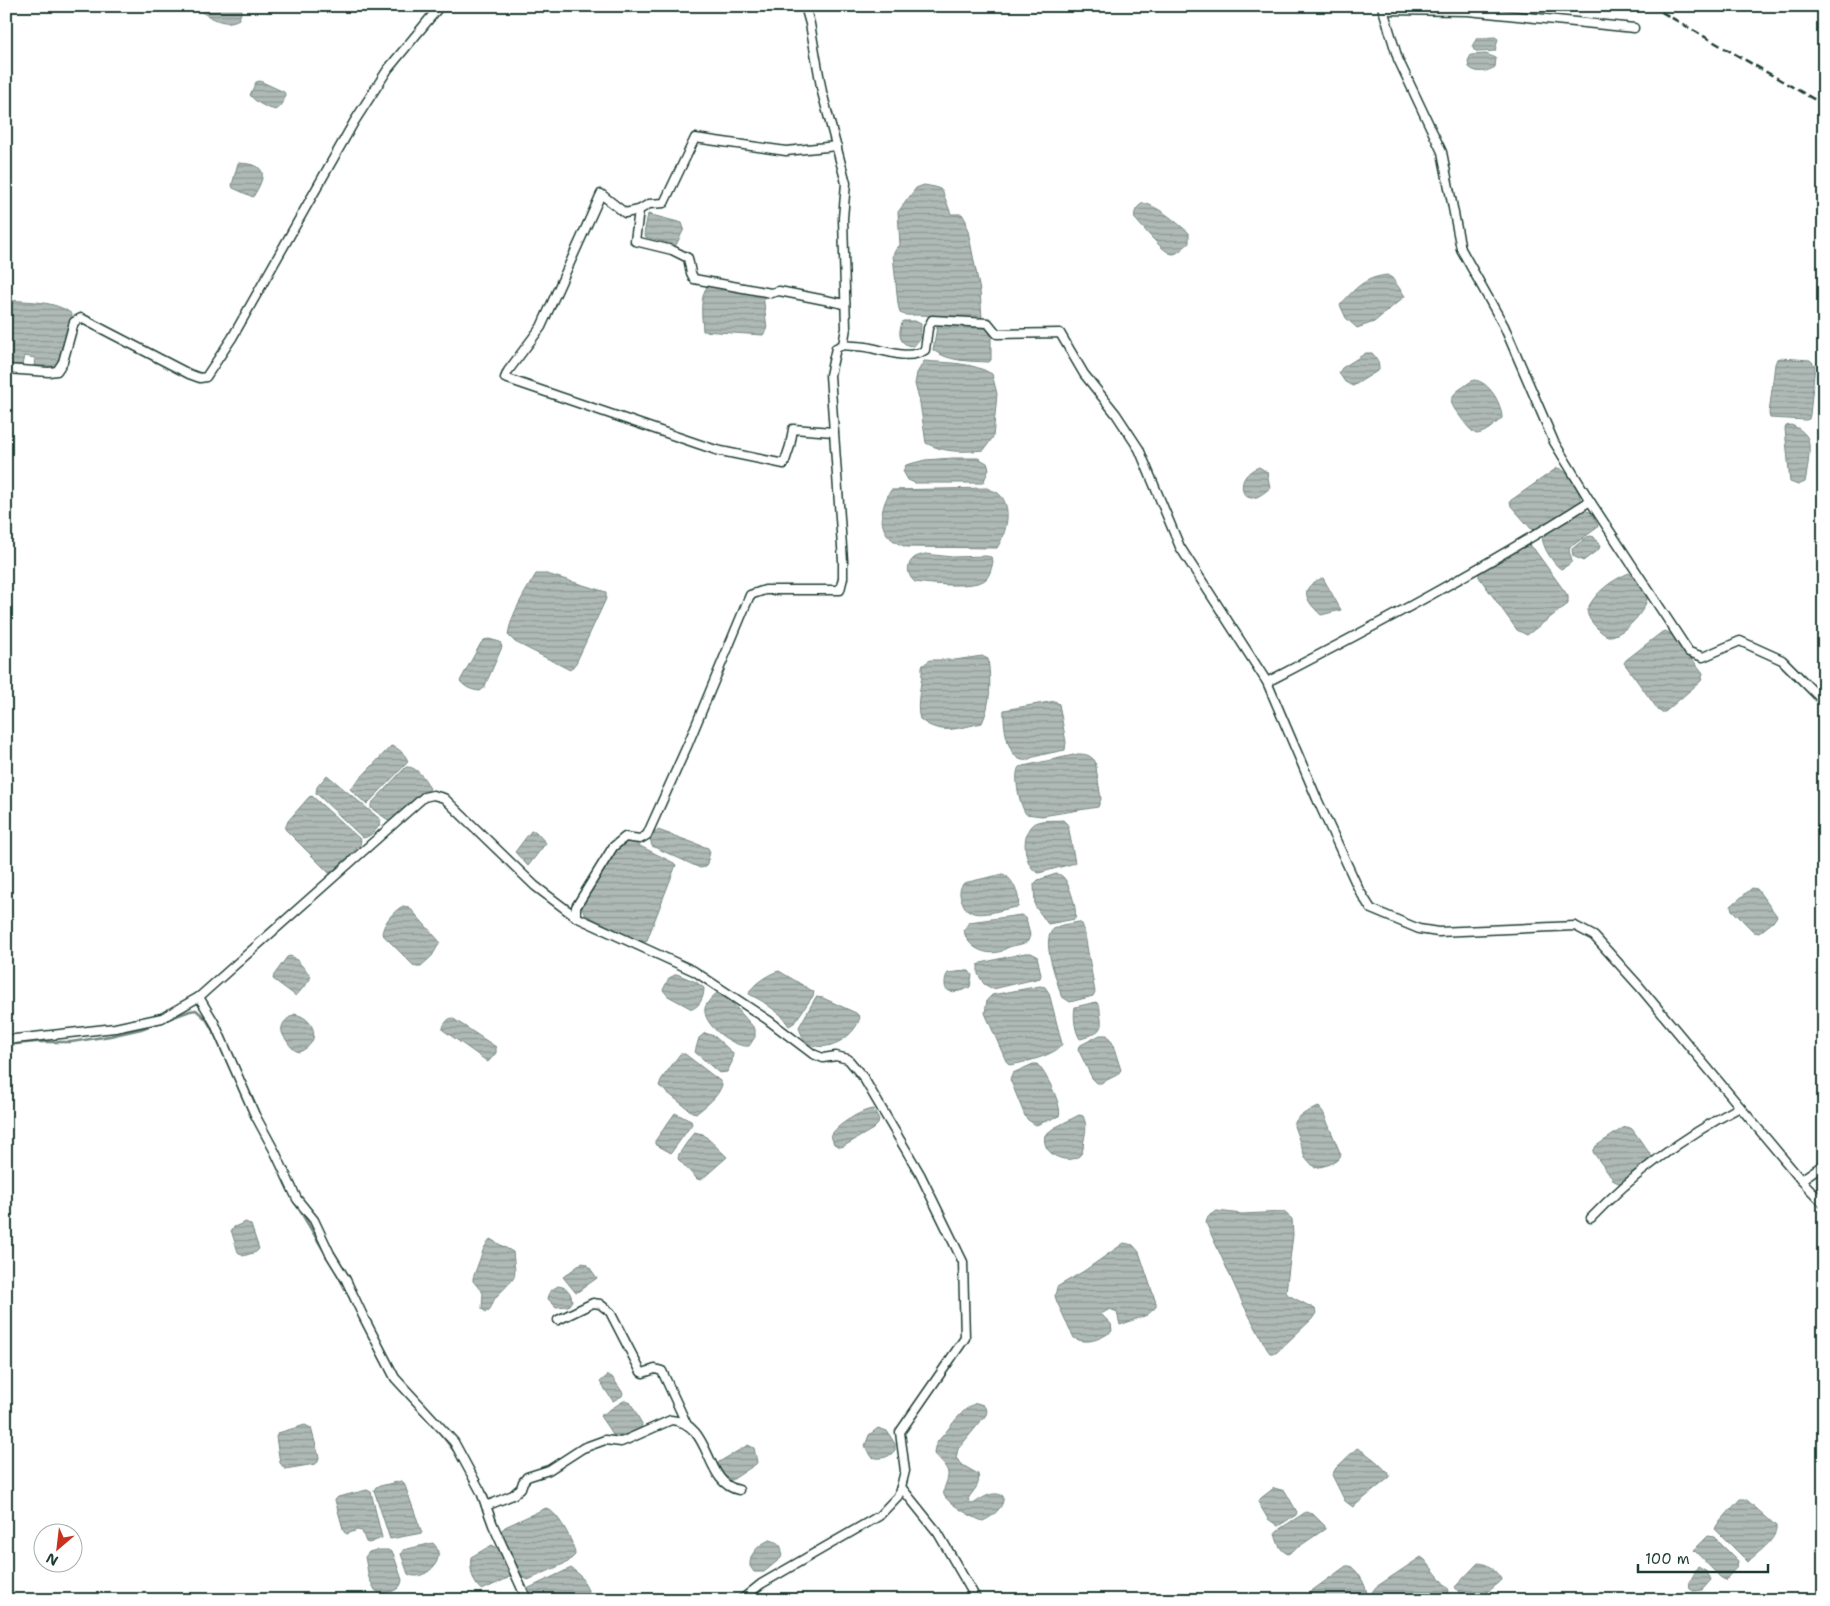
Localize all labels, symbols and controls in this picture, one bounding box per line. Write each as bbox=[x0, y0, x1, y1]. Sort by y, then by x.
north arrow bbox=[32, 1524, 82, 1574]
scale bar bbox=[1638, 1541, 1768, 1573]
text: N bbox=[43, 1549, 61, 1570]
text: 100 m bbox=[1645, 1549, 1690, 1569]

